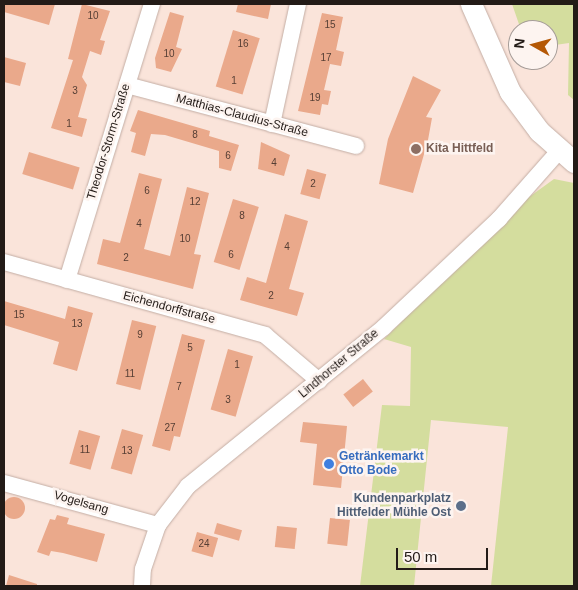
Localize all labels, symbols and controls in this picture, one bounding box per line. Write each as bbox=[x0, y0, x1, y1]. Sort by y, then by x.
house number: 10 bbox=[87, 10, 99, 22]
house number: 15 bbox=[324, 19, 336, 31]
north arrow bbox=[508, 20, 558, 70]
text: N bbox=[511, 37, 528, 49]
house number: 16 bbox=[237, 38, 249, 50]
house number: 10 bbox=[163, 48, 175, 60]
house number: 17 bbox=[320, 52, 332, 64]
house number: 1 bbox=[231, 75, 237, 87]
street label: Theodor-Storm-Straße bbox=[84, 82, 134, 202]
house number: 3 bbox=[72, 85, 78, 97]
street label: Matthias-Claudius-Straße bbox=[174, 91, 310, 141]
house number: 19 bbox=[309, 92, 321, 104]
house number: 1 bbox=[66, 118, 72, 130]
house number: 8 bbox=[192, 129, 198, 141]
place label: Kita Hittfeld bbox=[426, 142, 493, 156]
marker: Kita Hittfeld bbox=[410, 143, 422, 155]
house number: 6 bbox=[225, 150, 231, 162]
house number: 4 bbox=[271, 157, 277, 169]
house number: 2 bbox=[310, 178, 316, 190]
house number: 6 bbox=[144, 185, 150, 197]
house number: 12 bbox=[189, 196, 201, 208]
house number: 8 bbox=[239, 210, 245, 222]
house number: 4 bbox=[136, 218, 142, 230]
house number: 10 bbox=[179, 233, 191, 245]
house number: 4 bbox=[284, 241, 290, 253]
house number: 6 bbox=[228, 249, 234, 261]
house number: 2 bbox=[123, 252, 129, 264]
street label: Eichendorffstraße bbox=[121, 289, 217, 327]
house number: 2 bbox=[268, 290, 274, 302]
house number: 15 bbox=[13, 309, 25, 321]
house number: 13 bbox=[71, 318, 83, 330]
street label: Lindhorster Straße bbox=[296, 327, 382, 401]
house number: 9 bbox=[137, 329, 143, 341]
house number: 5 bbox=[187, 342, 193, 354]
house number: 1 bbox=[234, 359, 240, 371]
house number: 11 bbox=[125, 368, 135, 380]
house number: 7 bbox=[176, 381, 182, 393]
house number: 3 bbox=[225, 394, 231, 406]
house number: 27 bbox=[164, 422, 176, 434]
house number: 11 bbox=[80, 444, 90, 456]
house number: 13 bbox=[121, 445, 133, 457]
place label: Getränkemarkt Otto Bode bbox=[339, 450, 424, 478]
marker: Getränkemarkt Otto Bode bbox=[323, 458, 335, 470]
street label: Vogelsang bbox=[52, 488, 110, 518]
place label: Kundenparkplatz Hittfelder Mühle Ost bbox=[337, 492, 451, 520]
marker: Kundenparkplatz Hittfelder Mühle Ost bbox=[455, 500, 467, 512]
house number: 24 bbox=[198, 538, 210, 550]
scale bar bbox=[398, 538, 490, 570]
text: 50 m bbox=[404, 548, 437, 565]

